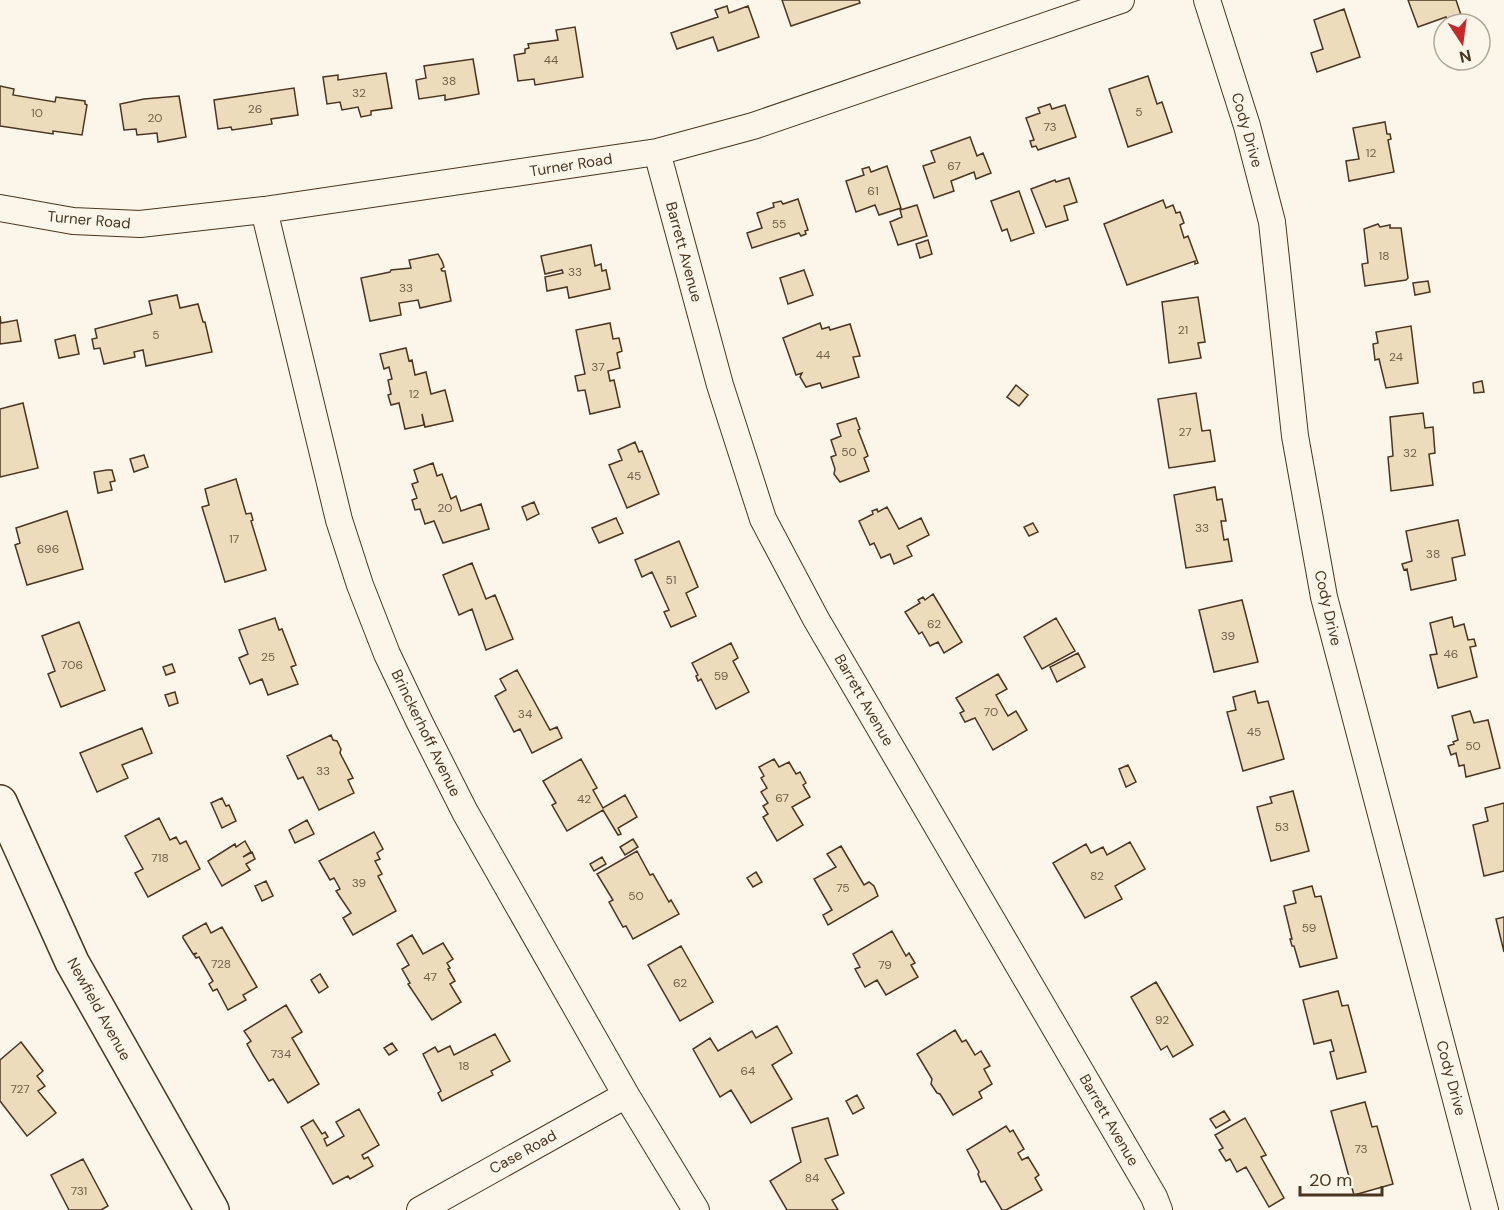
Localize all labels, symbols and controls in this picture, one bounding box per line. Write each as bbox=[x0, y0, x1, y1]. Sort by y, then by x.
north arrow bbox=[1432, 12, 1492, 72]
text: N bbox=[1457, 45, 1473, 68]
house number: 44 bbox=[544, 52, 558, 68]
house number: 38 bbox=[442, 73, 456, 89]
house number: 32 bbox=[352, 85, 366, 101]
street label: Cody Drive bbox=[1227, 90, 1267, 170]
house number: 26 bbox=[248, 101, 262, 117]
house number: 5 bbox=[1135, 104, 1143, 120]
house number: 10 bbox=[31, 105, 43, 121]
house number: 20 bbox=[147, 110, 163, 126]
house number: 73 bbox=[1043, 119, 1057, 135]
house number: 12 bbox=[1366, 145, 1376, 161]
street label: Turner Road bbox=[528, 149, 614, 181]
house number: 67 bbox=[947, 158, 961, 174]
house number: 61 bbox=[867, 183, 879, 199]
street label: Barrett Avenue bbox=[661, 200, 707, 304]
street label: Turner Road bbox=[47, 206, 131, 234]
house number: 55 bbox=[772, 216, 786, 232]
house number: 18 bbox=[1378, 248, 1390, 264]
house number: 33 bbox=[568, 264, 582, 280]
house number: 33 bbox=[399, 280, 413, 296]
house number: 21 bbox=[1178, 322, 1188, 338]
house number: 5 bbox=[152, 327, 160, 343]
house number: 44 bbox=[816, 347, 830, 363]
house number: 24 bbox=[1389, 349, 1403, 365]
house number: 37 bbox=[591, 359, 605, 375]
house number: 12 bbox=[409, 386, 419, 402]
house number: 27 bbox=[1178, 424, 1192, 440]
house number: 50 bbox=[841, 444, 857, 460]
house number: 32 bbox=[1403, 445, 1417, 461]
house number: 45 bbox=[627, 468, 641, 484]
house number: 20 bbox=[437, 500, 453, 516]
house number: 33 bbox=[1195, 520, 1209, 536]
house number: 17 bbox=[229, 531, 239, 547]
house number: 696 bbox=[37, 541, 59, 557]
house number: 38 bbox=[1426, 546, 1440, 562]
street label: Cody Drive bbox=[1310, 568, 1346, 648]
house number: 51 bbox=[665, 572, 677, 588]
house number: 62 bbox=[927, 616, 941, 632]
house number: 39 bbox=[1221, 628, 1235, 644]
house number: 46 bbox=[1444, 646, 1458, 662]
house number: 25 bbox=[261, 649, 275, 665]
street label: Barrett Avenue bbox=[830, 650, 898, 750]
house number: 706 bbox=[61, 657, 83, 673]
street label: Brinckerhoff Avenue bbox=[387, 666, 465, 800]
house number: 59 bbox=[714, 668, 728, 684]
house number: 70 bbox=[984, 704, 998, 720]
house number: 34 bbox=[518, 706, 532, 722]
house number: 45 bbox=[1247, 724, 1261, 740]
house number: 50 bbox=[1465, 738, 1481, 754]
house number: 33 bbox=[316, 763, 330, 779]
house number: 67 bbox=[775, 790, 789, 806]
house number: 42 bbox=[577, 791, 591, 807]
house number: 53 bbox=[1275, 819, 1289, 835]
house number: 718 bbox=[151, 850, 169, 866]
house number: 82 bbox=[1090, 868, 1104, 884]
house number: 39 bbox=[352, 875, 366, 891]
house number: 75 bbox=[836, 880, 850, 896]
house number: 50 bbox=[628, 888, 644, 904]
house number: 59 bbox=[1302, 920, 1316, 936]
street label: Newfield Avenue bbox=[62, 954, 136, 1064]
house number: 728 bbox=[211, 956, 231, 972]
house number: 79 bbox=[878, 957, 892, 973]
house number: 47 bbox=[423, 969, 437, 985]
house number: 62 bbox=[673, 975, 687, 991]
house number: 92 bbox=[1155, 1012, 1169, 1028]
street label: Cody Drive bbox=[1431, 1038, 1471, 1118]
house number: 734 bbox=[271, 1046, 291, 1062]
house number: 18 bbox=[458, 1058, 470, 1074]
house number: 64 bbox=[741, 1063, 755, 1079]
street label: Barrett Avenue bbox=[1075, 1070, 1143, 1170]
house number: 727 bbox=[10, 1081, 30, 1097]
street label: Case Road bbox=[486, 1125, 560, 1179]
house number: 73 bbox=[1354, 1141, 1368, 1157]
scale bar bbox=[1300, 1159, 1382, 1197]
text: 20 m bbox=[1309, 1168, 1352, 1192]
house number: 84 bbox=[805, 1170, 819, 1186]
house number: 731 bbox=[71, 1183, 87, 1199]

